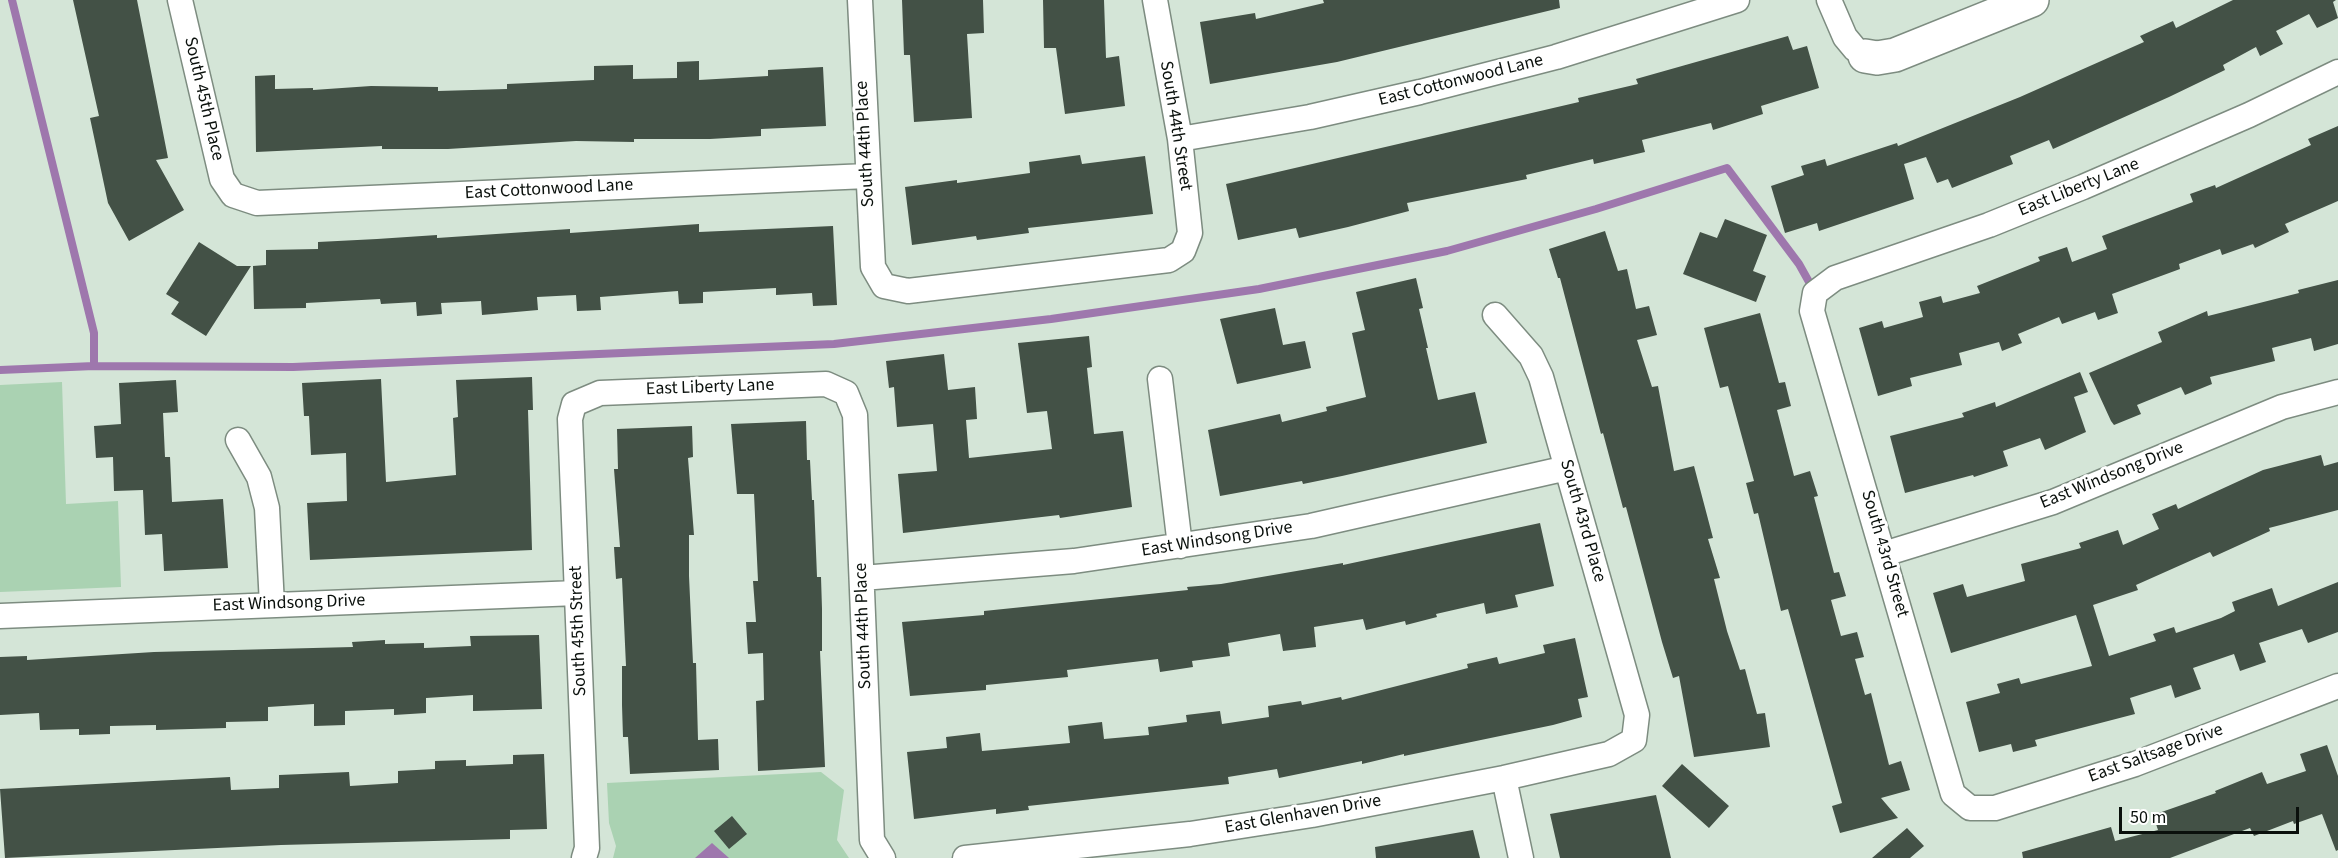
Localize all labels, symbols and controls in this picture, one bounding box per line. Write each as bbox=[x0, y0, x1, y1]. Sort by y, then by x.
street label: South 45th Place bbox=[178, 35, 228, 163]
street label: East Cottonwood Lane bbox=[1376, 50, 1546, 112]
street label: South 44th Street bbox=[1154, 60, 1196, 192]
street label: South 44th Place bbox=[852, 80, 880, 208]
street label: East Liberty Lane bbox=[2015, 154, 2143, 222]
street label: East Cottonwood Lane bbox=[464, 175, 634, 205]
street label: East Liberty Lane bbox=[645, 375, 775, 401]
street label: East Windsong Drive bbox=[2037, 437, 2187, 515]
street label: South 43rd Place bbox=[1554, 457, 1610, 585]
street label: South 43rd Street bbox=[1856, 488, 1912, 620]
street label: East Windsong Drive bbox=[1140, 517, 1294, 563]
street label: South 44th Place bbox=[851, 562, 877, 690]
street label: South 45th Street bbox=[566, 565, 592, 697]
street label: East Windsong Drive bbox=[212, 591, 366, 617]
street label: East Saltsage Drive bbox=[2086, 720, 2226, 788]
street label: East Glenhaven Drive bbox=[1223, 791, 1383, 839]
scale bar bbox=[2122, 795, 2302, 833]
text: 50 m bbox=[2130, 805, 2166, 830]

